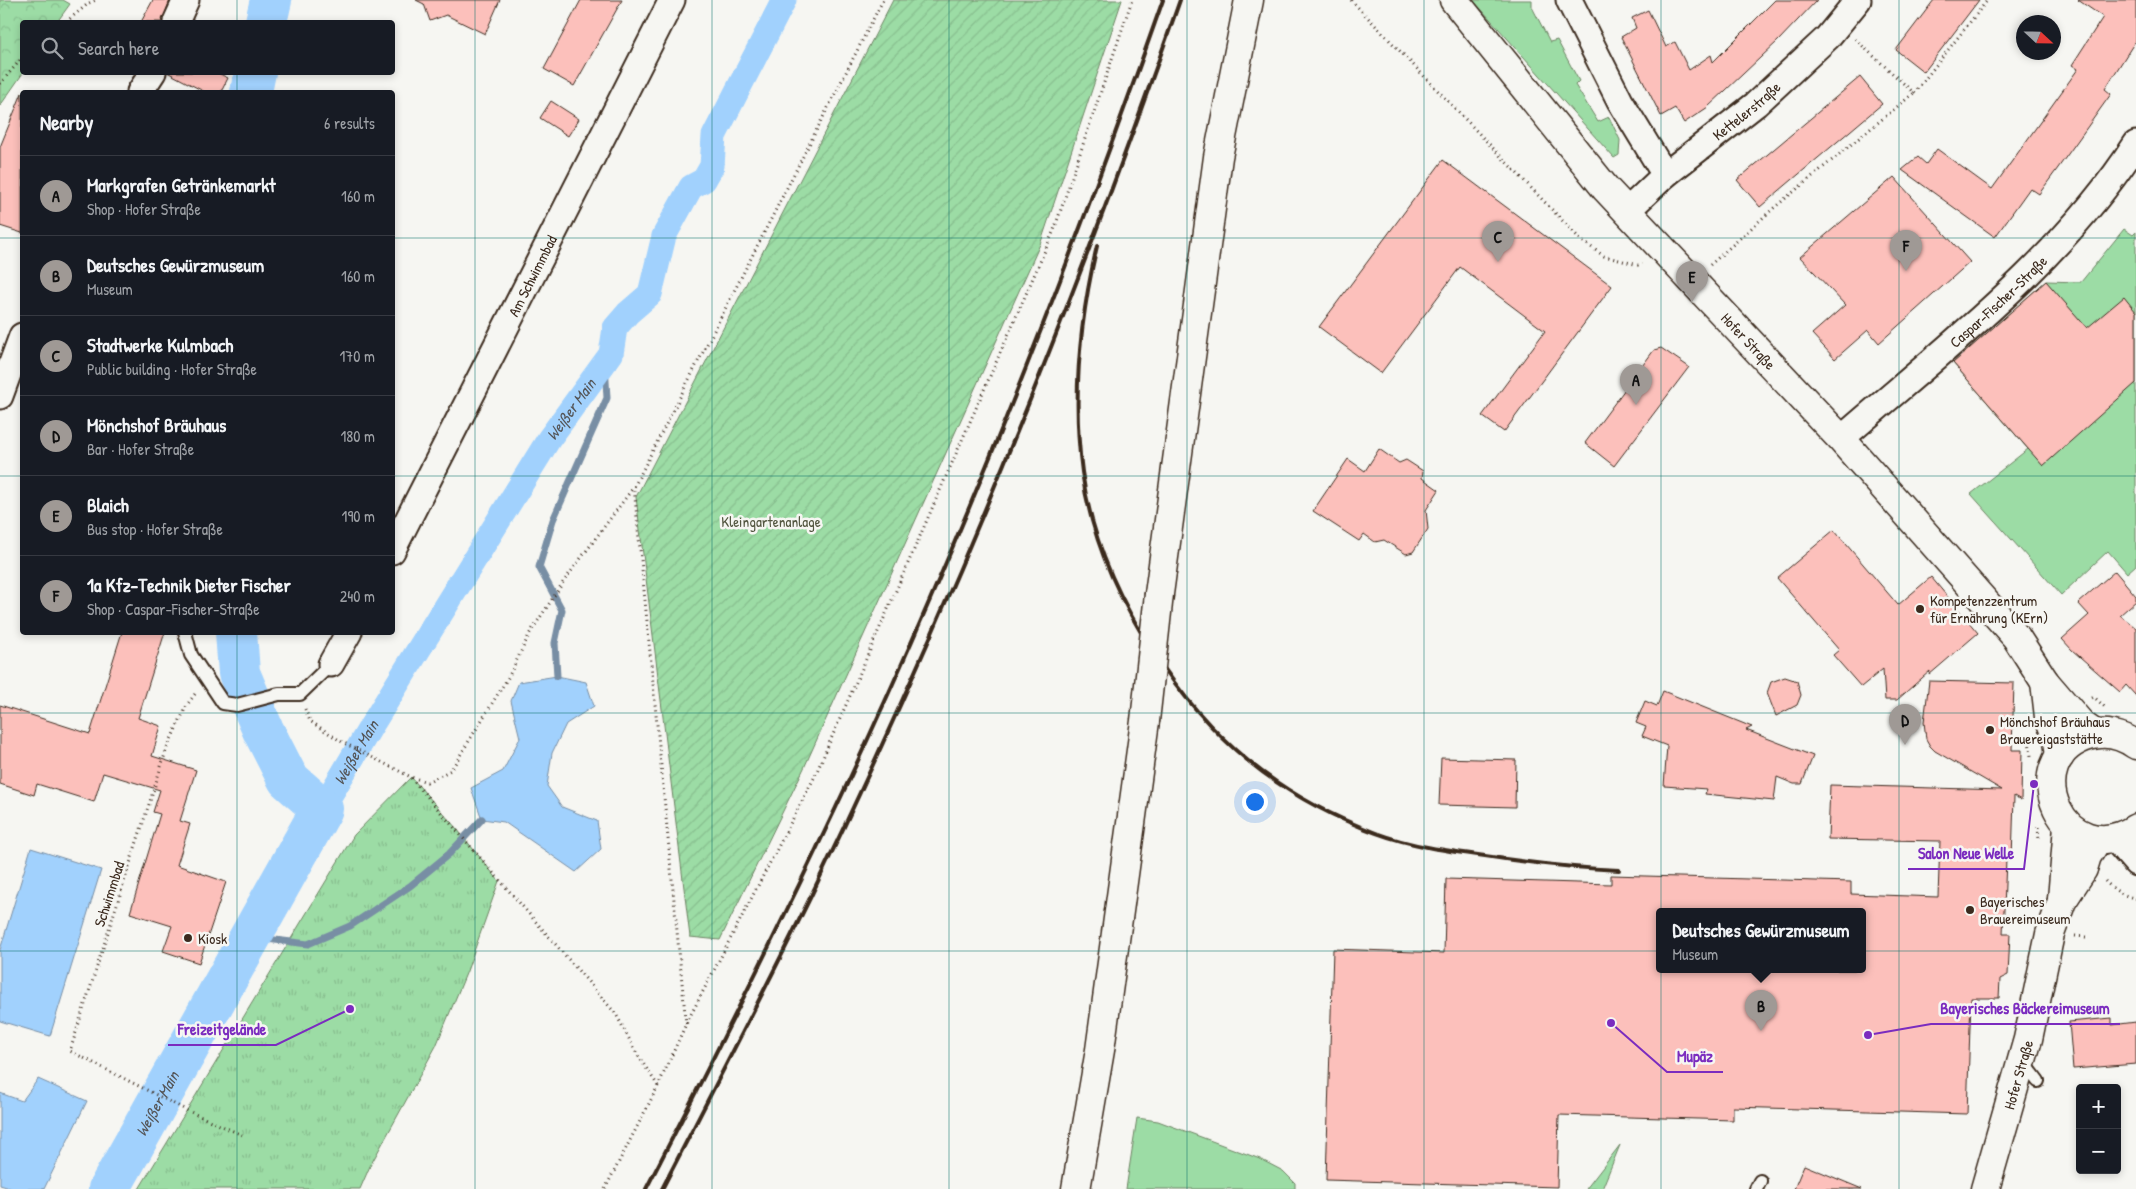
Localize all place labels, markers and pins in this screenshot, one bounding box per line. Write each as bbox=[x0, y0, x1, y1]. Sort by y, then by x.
pin: C bbox=[1482, 221, 1514, 262]
pin: F bbox=[1890, 230, 1922, 271]
pin: E bbox=[1676, 261, 1708, 302]
pin: A bbox=[1620, 364, 1652, 405]
place label: Kompetenzzentrum für Ernährung (KErn) bbox=[1930, 590, 2048, 628]
marker: Kompetenzzentrum für Ernährung (KErn) bbox=[1914, 603, 1926, 615]
pin: D bbox=[1889, 704, 1921, 745]
place label: Mönchshof Bräuhaus Brauereigaststätte bbox=[2000, 711, 2110, 749]
marker: Mönchshof Bräuhaus Brauereigaststätte bbox=[1984, 724, 1996, 736]
callout: Salon Neue Welle bbox=[1908, 838, 2024, 869]
place label: Bayerisches Brauereimuseum bbox=[1980, 891, 2070, 929]
marker: Bayerisches Brauereimuseum bbox=[1964, 904, 1976, 916]
place label: Kiosk bbox=[198, 928, 227, 949]
marker: Kiosk bbox=[182, 932, 194, 944]
pin: B bbox=[1745, 990, 1777, 1031]
callout: Bayerisches Bäckereimuseum bbox=[1931, 993, 2120, 1024]
callout: Freizeitgelände bbox=[168, 1014, 276, 1045]
callout: Mupäz bbox=[1667, 1041, 1723, 1072]

